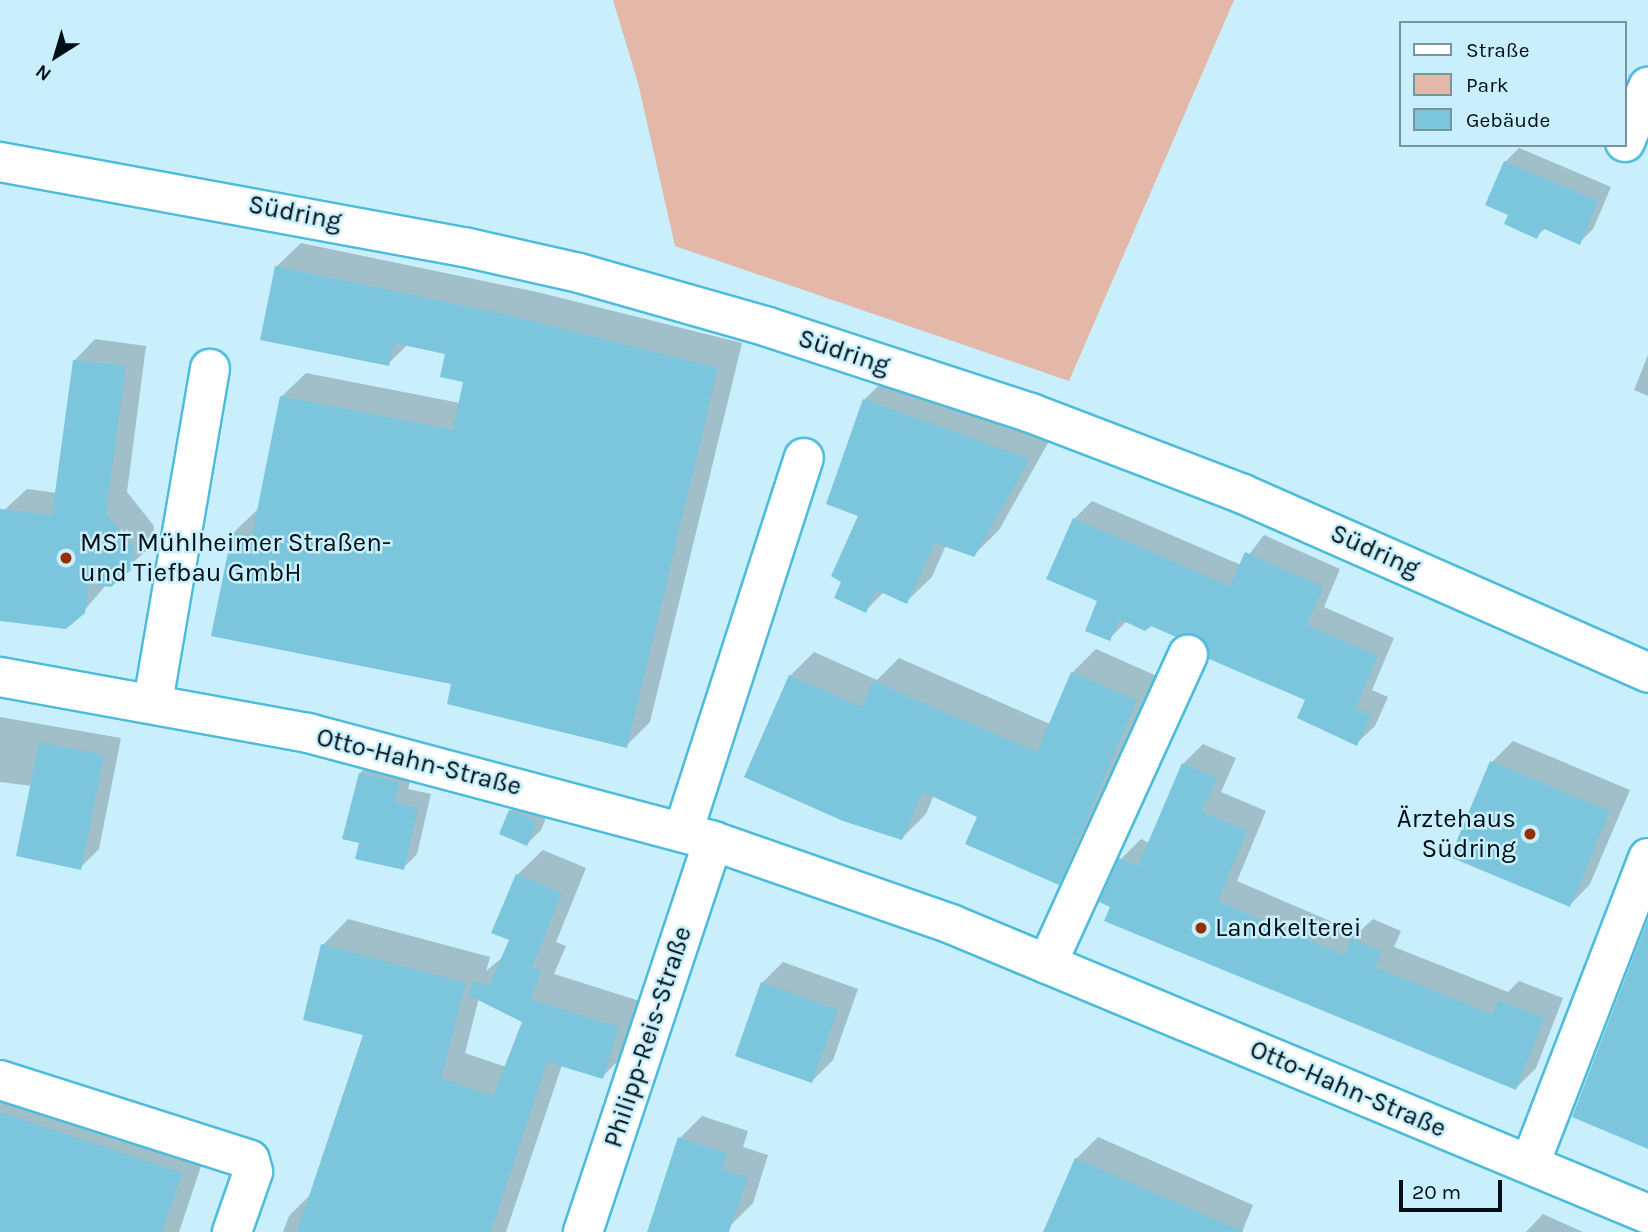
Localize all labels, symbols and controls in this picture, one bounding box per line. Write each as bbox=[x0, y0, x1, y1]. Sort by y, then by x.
north arrow bbox=[21, 21, 91, 91]
legend bbox=[1400, 21, 1627, 147]
text: Straße bbox=[1466, 38, 1529, 62]
text: N bbox=[31, 60, 55, 86]
text: Park bbox=[1466, 73, 1509, 97]
text: Gebäude bbox=[1466, 108, 1550, 132]
street label: Südring bbox=[246, 189, 344, 237]
street label: Südring bbox=[794, 323, 894, 381]
street label: Südring bbox=[1326, 518, 1424, 584]
place label: MST Mühlheimer Straßen- und Tiefbau GmbH bbox=[80, 527, 391, 588]
marker: MST Mühlheimer Straßen- und Tiefbau GmbH bbox=[58, 550, 74, 566]
street label: Otto-Hahn-Straße bbox=[313, 721, 525, 803]
place label: Ärztehaus Südring bbox=[1397, 803, 1516, 864]
marker: Ärztehaus Südring bbox=[1522, 826, 1538, 842]
place label: Landkelterei bbox=[1215, 912, 1361, 944]
marker: Landkelterei bbox=[1193, 920, 1209, 936]
street label: Philipp-Reis-Straße bbox=[598, 923, 698, 1151]
street label: Otto-Hahn-Straße bbox=[1245, 1034, 1451, 1144]
scale bar bbox=[1403, 1166, 1506, 1210]
text: 20 m bbox=[1412, 1180, 1461, 1204]

